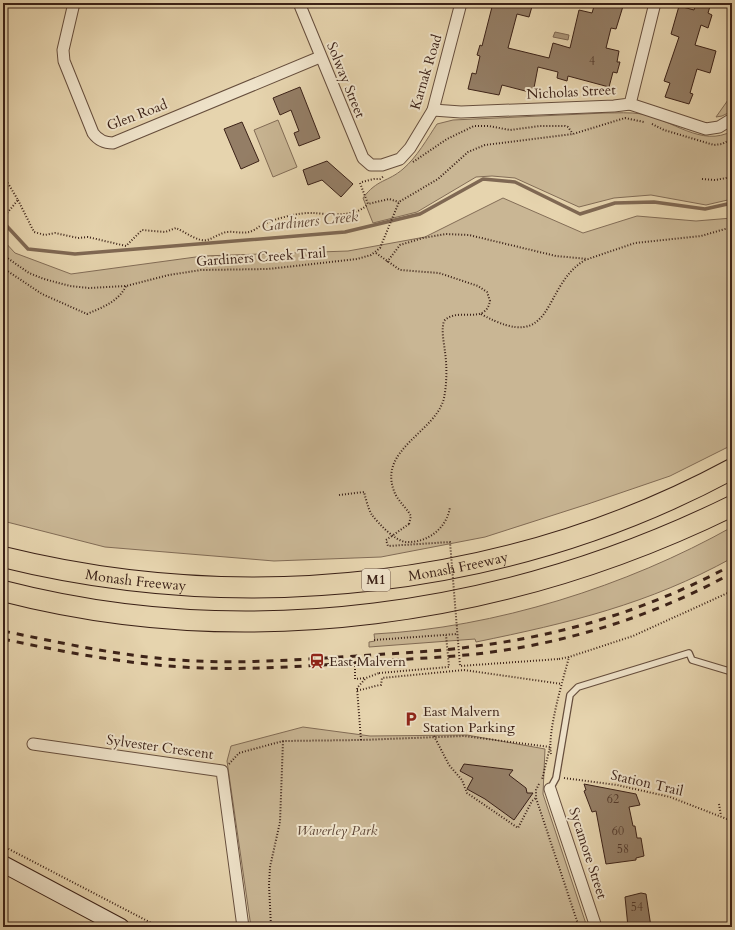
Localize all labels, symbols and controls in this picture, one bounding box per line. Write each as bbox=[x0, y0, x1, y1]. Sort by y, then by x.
street label: Karnak Road bbox=[406, 32, 447, 112]
street label: Solway Street bbox=[322, 39, 370, 121]
house number: 4 bbox=[589, 53, 595, 69]
street label: Nicholas Street bbox=[526, 80, 617, 104]
street label: Glen Road bbox=[104, 95, 171, 135]
water label: Gardiners Creek bbox=[261, 206, 360, 236]
street label: Gardiners Creek Trail bbox=[195, 243, 327, 271]
street label: Monash Freeway bbox=[407, 546, 511, 585]
street label: Monash Freeway bbox=[84, 564, 188, 595]
road number: M1 bbox=[362, 569, 390, 591]
station icon: East Malvern bbox=[308, 652, 326, 670]
place label: East Malvern bbox=[329, 652, 406, 671]
place label: East Malvern Station Parking bbox=[423, 702, 515, 737]
parking icon: East Malvern Station Parking bbox=[402, 710, 420, 728]
street label: Sylvester Crescent bbox=[105, 730, 215, 764]
street label: Station Trail bbox=[609, 765, 686, 801]
house number: 62 bbox=[607, 791, 619, 807]
street label: Sycamore Street bbox=[564, 805, 612, 902]
park label: Waverley Park bbox=[297, 821, 377, 840]
house number: 60 bbox=[612, 823, 624, 839]
house number: 58 bbox=[617, 841, 629, 857]
house number: 54 bbox=[631, 899, 643, 915]

